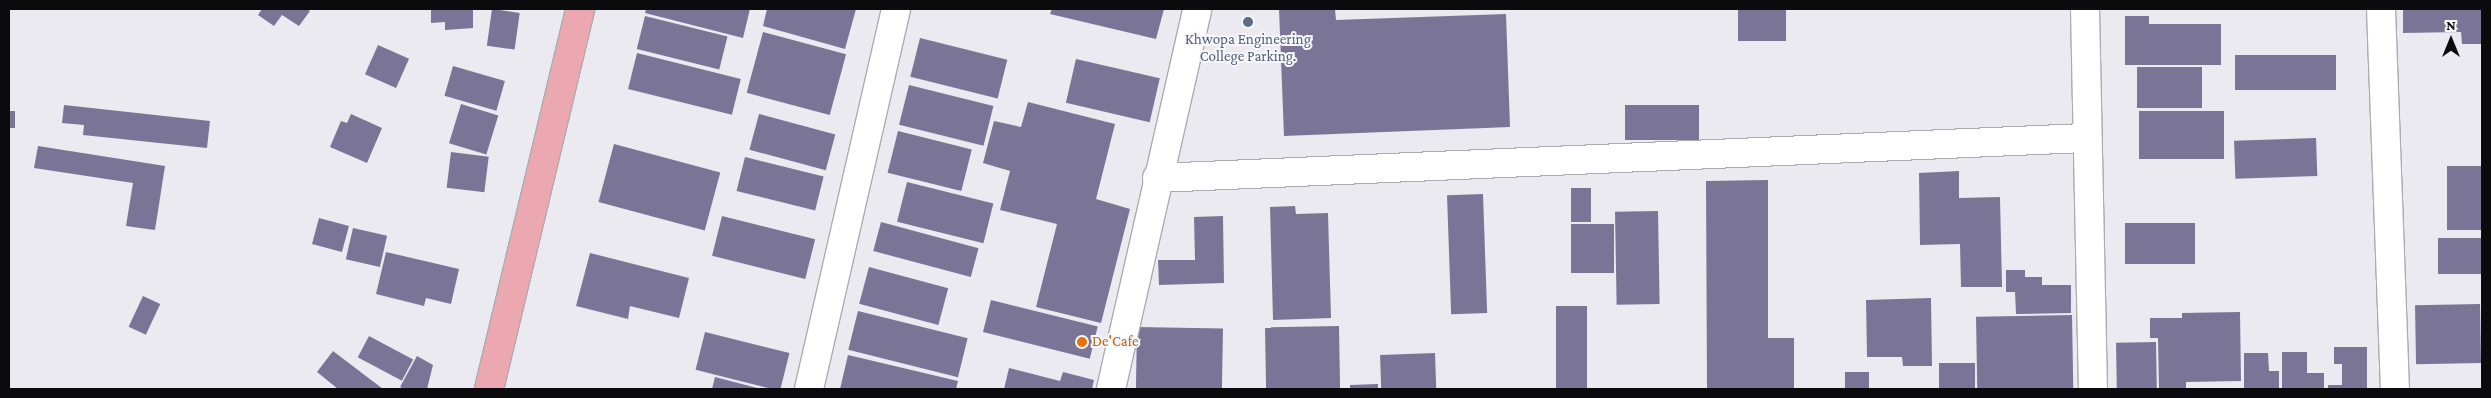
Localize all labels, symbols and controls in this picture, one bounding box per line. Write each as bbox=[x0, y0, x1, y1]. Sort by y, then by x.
north arrow bbox=[2426, 15, 2476, 65]
marker: Khwopa Engineering College Parking. bbox=[1242, 16, 1254, 28]
text: N bbox=[2446, 17, 2456, 33]
place label: Khwopa Engineering College Parking. bbox=[1185, 30, 1311, 65]
place label: De'Cafe bbox=[1092, 333, 1139, 351]
marker: De'Cafe bbox=[1076, 336, 1088, 348]

